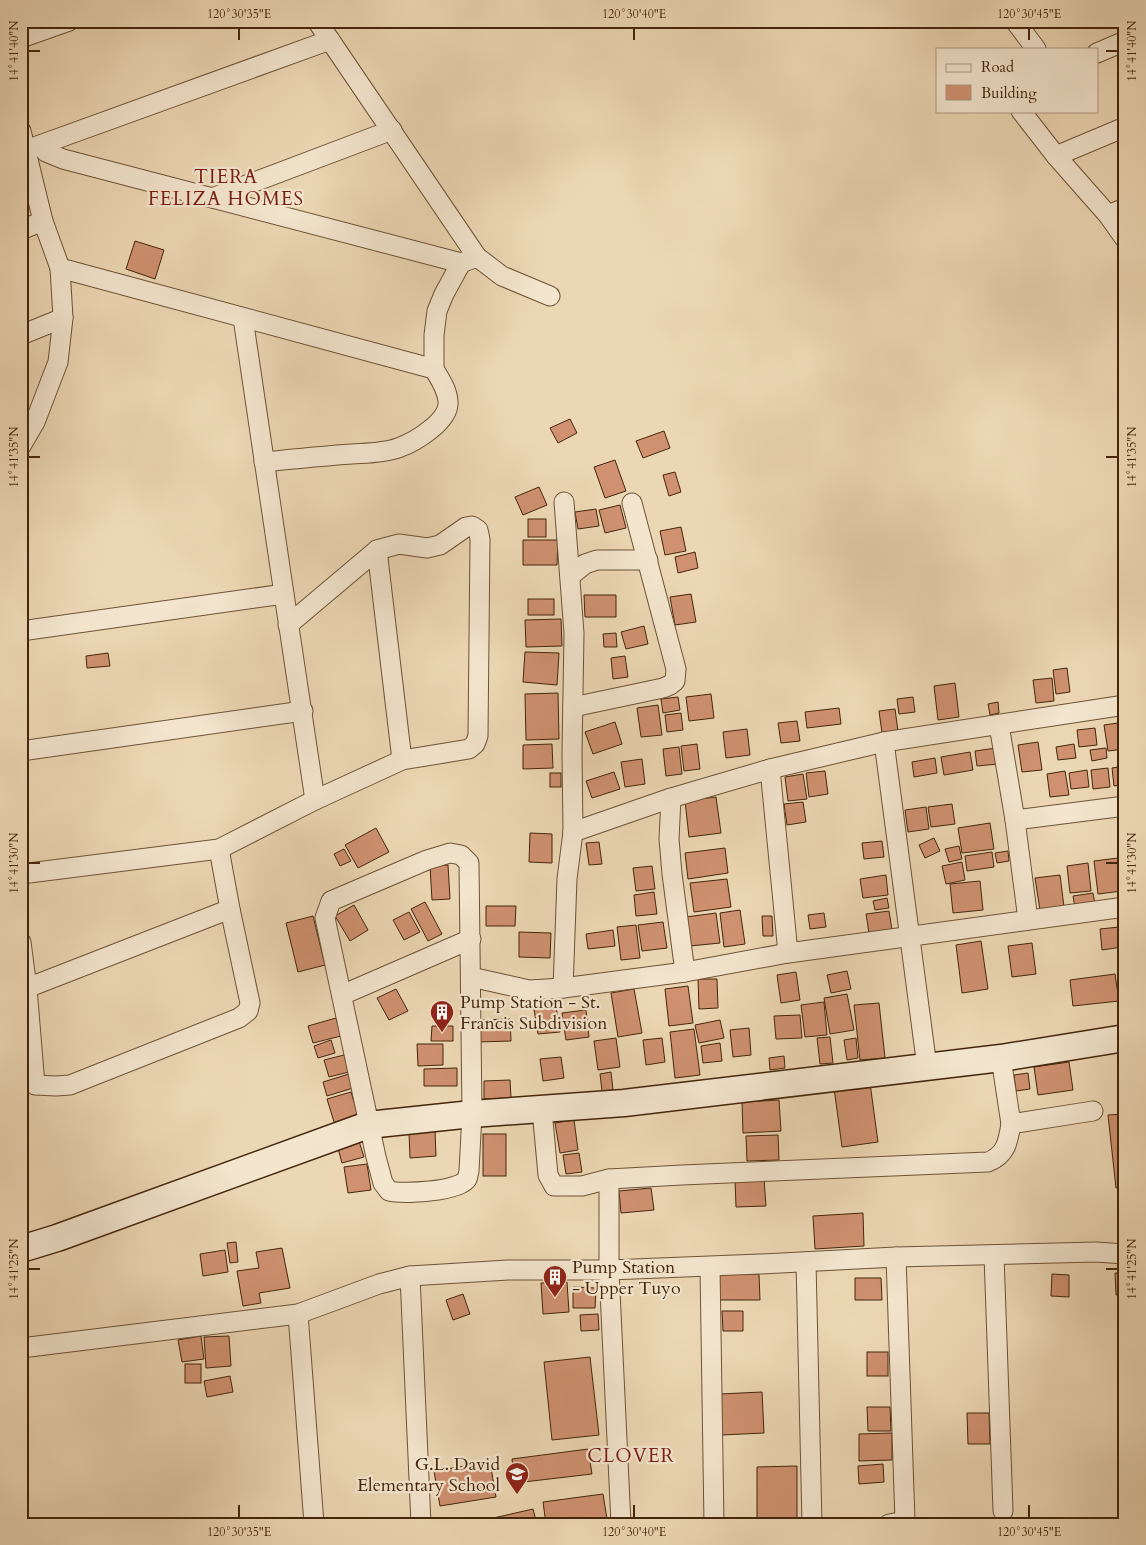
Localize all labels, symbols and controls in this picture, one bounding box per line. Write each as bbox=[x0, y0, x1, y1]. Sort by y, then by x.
text: 120°30'35"E bbox=[207, 6, 271, 22]
text: 120°30'40"E bbox=[602, 6, 666, 22]
text: 120°30'45"E bbox=[997, 6, 1061, 22]
text: 14°41'40"N bbox=[6, 20, 22, 81]
text: 14°41'40"N bbox=[1124, 20, 1140, 81]
legend bbox=[936, 48, 1098, 112]
text: Road bbox=[981, 57, 1014, 77]
text: Building bbox=[981, 83, 1037, 103]
district label: TIERA FELIZA HOMES bbox=[148, 164, 304, 212]
text: 14°41'35"N bbox=[6, 426, 22, 487]
text: 14°41'35"N bbox=[1124, 426, 1140, 487]
text: 14°41'30"N bbox=[6, 832, 22, 893]
text: 14°41'30"N bbox=[1124, 832, 1140, 893]
place label: Pump Station - St. Francis Subdivision bbox=[460, 990, 608, 1036]
building icon: Pump Station - St. Francis Subdivision bbox=[429, 999, 455, 1033]
text: 14°41'25"N bbox=[6, 1238, 22, 1299]
text: 14°41'25"N bbox=[1124, 1238, 1140, 1299]
place label: Pump Station - Upper Tuyo bbox=[572, 1255, 681, 1301]
building icon: Pump Station - Upper Tuyo bbox=[542, 1264, 568, 1298]
district label: CLOVER bbox=[587, 1443, 675, 1469]
place label: G.L. David Elementary School bbox=[357, 1452, 500, 1498]
school or university icon: G.L. David Elementary School bbox=[504, 1461, 530, 1495]
text: 120°30'35"E bbox=[207, 1524, 271, 1540]
text: 120°30'40"E bbox=[602, 1524, 666, 1540]
text: 120°30'45"E bbox=[997, 1524, 1061, 1540]

